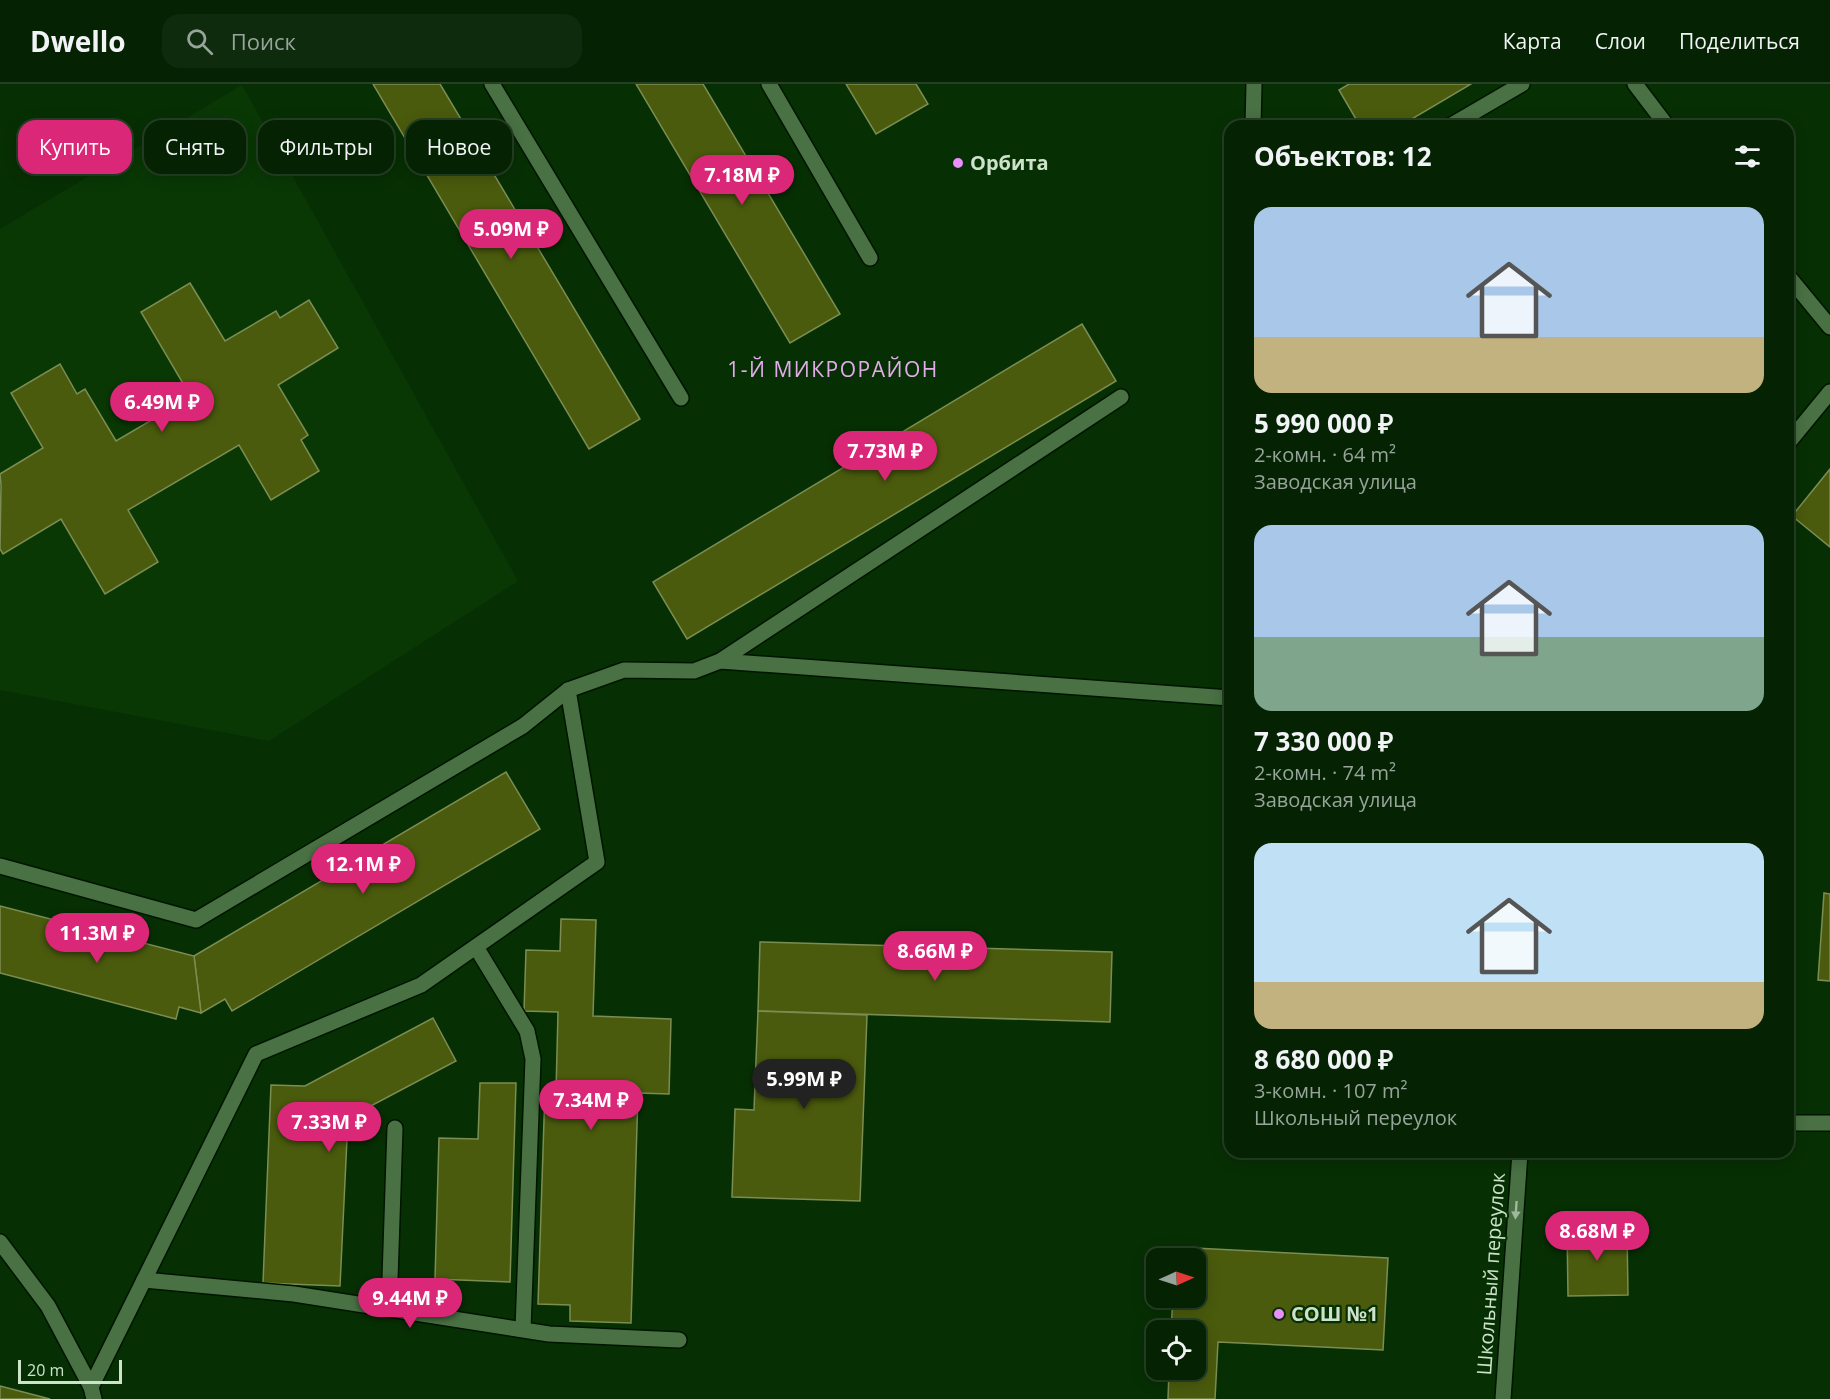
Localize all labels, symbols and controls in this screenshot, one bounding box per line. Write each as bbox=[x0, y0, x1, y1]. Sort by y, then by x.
search box bbox=[162, 14, 582, 68]
text: Dwello bbox=[30, 22, 126, 60]
icon: search bbox=[183, 25, 216, 58]
text: Поиск bbox=[231, 26, 296, 56]
text: Карта bbox=[1503, 27, 1562, 55]
text: Слои bbox=[1595, 27, 1646, 55]
text: Поделиться bbox=[1679, 27, 1800, 55]
chip: Купить bbox=[18, 120, 132, 174]
chip: Снять bbox=[144, 120, 246, 174]
chip: Фильтры bbox=[258, 120, 394, 174]
chip: Новое bbox=[406, 120, 512, 174]
text: Объектов: 12 bbox=[1254, 138, 1432, 174]
icon: filters bbox=[1731, 140, 1764, 173]
place label: Орбита bbox=[970, 149, 1049, 176]
pin: 7.18M ₽ bbox=[687, 155, 797, 206]
marker: Орбита bbox=[951, 156, 965, 170]
text: 7.18M ₽ bbox=[704, 161, 780, 188]
pin: 5.09M ₽ bbox=[456, 209, 566, 260]
text: 5.09M ₽ bbox=[473, 215, 549, 242]
icon: home bbox=[1455, 246, 1563, 354]
district label: 1-Й МИКРОРАЙОН bbox=[727, 355, 939, 383]
pin: 6.49M ₽ bbox=[107, 382, 217, 433]
text: 6.49M ₽ bbox=[124, 388, 200, 415]
text: 5 990 000 ₽ bbox=[1254, 405, 1393, 441]
pin: 7.73M ₽ bbox=[830, 431, 940, 482]
text: 7.73M ₽ bbox=[847, 437, 923, 464]
text: 2-комн. · 64 m² bbox=[1254, 441, 1396, 468]
text: Заводская улица bbox=[1254, 468, 1417, 495]
icon: home bbox=[1455, 564, 1563, 672]
text: 7 330 000 ₽ bbox=[1254, 723, 1393, 759]
text: 2-комн. · 74 m² bbox=[1254, 759, 1396, 786]
text: Заводская улица bbox=[1254, 786, 1417, 813]
pin: 12.1M ₽ bbox=[308, 844, 418, 895]
text: 12.1M ₽ bbox=[325, 850, 401, 877]
icon: home bbox=[1455, 882, 1563, 990]
pin: 11.3M ₽ bbox=[42, 913, 152, 964]
text: 11.3M ₽ bbox=[59, 919, 135, 946]
pin: 8.66M ₽ bbox=[880, 931, 990, 982]
text: 8.66M ₽ bbox=[897, 937, 973, 964]
text: 8 680 000 ₽ bbox=[1254, 1041, 1393, 1077]
pin: 5.99M ₽ bbox=[749, 1059, 859, 1110]
text: 5.99M ₽ bbox=[766, 1065, 842, 1092]
text: 3-комн. · 107 m² bbox=[1254, 1077, 1407, 1104]
pin: 7.34M ₽ bbox=[536, 1080, 646, 1131]
text: 7.34M ₽ bbox=[553, 1086, 629, 1113]
pin: 7.33M ₽ bbox=[274, 1102, 384, 1153]
text: Школьный переулок bbox=[1254, 1104, 1457, 1131]
text: 7.33M ₽ bbox=[291, 1108, 367, 1135]
street label: Школьный переулок bbox=[1470, 1171, 1511, 1376]
one-way arrow bbox=[1511, 1201, 1521, 1220]
pin: 8.68M ₽ bbox=[1542, 1211, 1652, 1262]
text: 8.68M ₽ bbox=[1559, 1217, 1635, 1244]
north arrow bbox=[1146, 1248, 1206, 1308]
map controls bbox=[1146, 1248, 1206, 1380]
pin: 9.44M ₽ bbox=[355, 1278, 465, 1329]
text: 9.44M ₽ bbox=[372, 1284, 448, 1311]
place label: СОШ №1 bbox=[1291, 1300, 1378, 1327]
marker: СОШ №1 bbox=[1272, 1307, 1286, 1321]
button: locate bbox=[1146, 1320, 1206, 1380]
scale bar bbox=[18, 1357, 122, 1384]
text: 20 m bbox=[27, 1359, 64, 1381]

